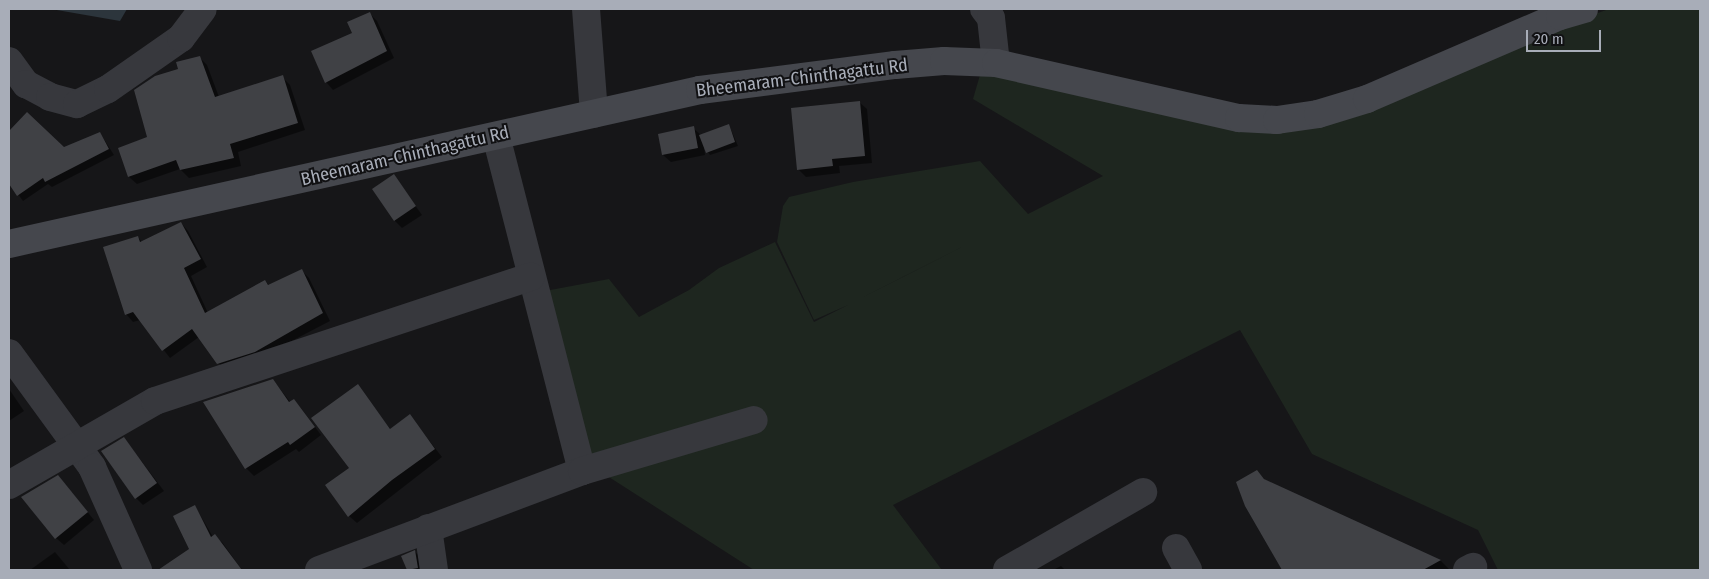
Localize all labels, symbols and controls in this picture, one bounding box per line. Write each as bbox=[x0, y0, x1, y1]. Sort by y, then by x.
scale bar bbox=[1529, 20, 1604, 52]
text: 20 m bbox=[1534, 30, 1564, 48]
street label: Bheemaram-Chinthagattu Rd bbox=[695, 54, 909, 102]
street label: Bheemaram-Chinthagattu Rd bbox=[299, 122, 511, 190]

